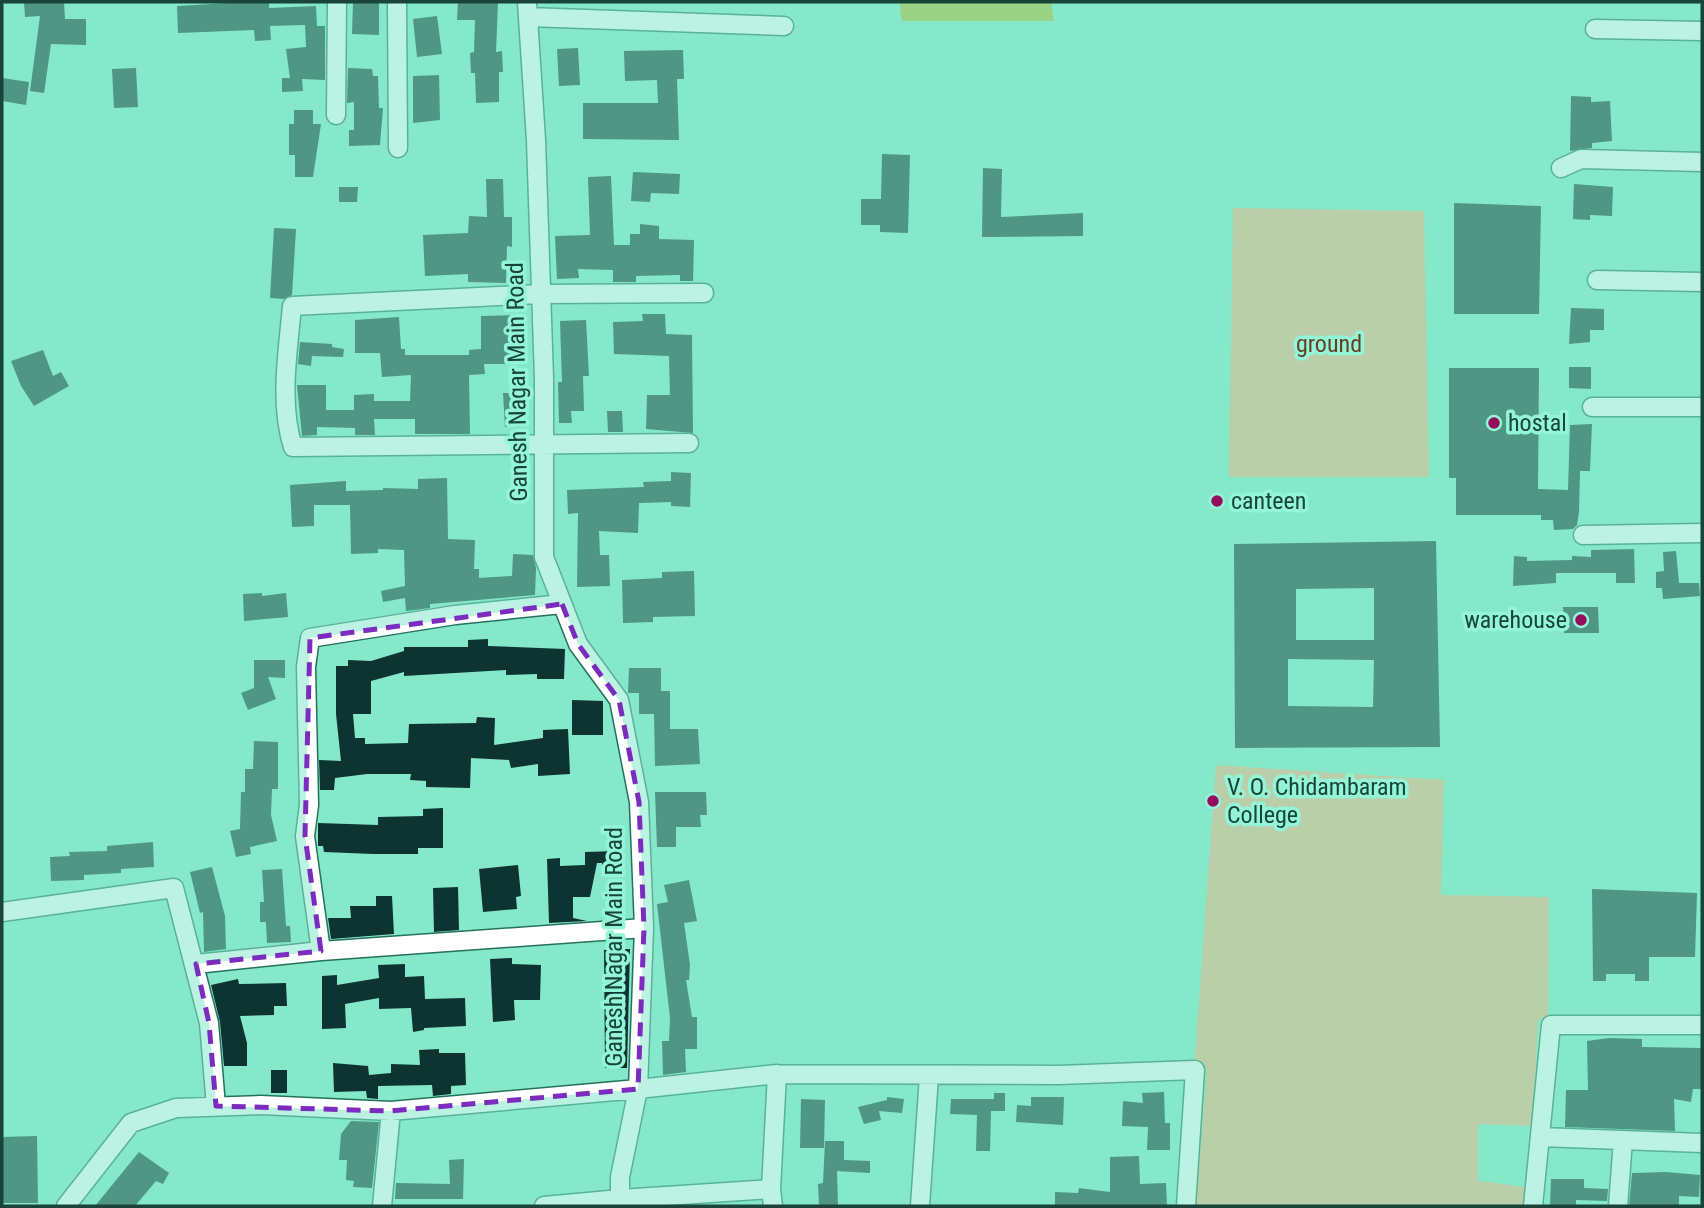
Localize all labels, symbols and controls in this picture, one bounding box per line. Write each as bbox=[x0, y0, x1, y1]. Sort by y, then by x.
street label: Ganesh Nagar Main Road bbox=[501, 262, 533, 502]
park label: ground bbox=[1296, 330, 1362, 358]
place label: hostal bbox=[1508, 409, 1567, 437]
marker: hostal bbox=[1486, 415, 1502, 431]
place label: canteen bbox=[1231, 487, 1306, 515]
marker: canteen bbox=[1209, 493, 1225, 509]
place label: warehouse bbox=[1464, 606, 1567, 634]
marker: warehouse bbox=[1573, 612, 1589, 628]
place label: V. O. Chidambaram College bbox=[1227, 773, 1407, 829]
marker: V. O. Chidambaram College bbox=[1205, 793, 1221, 809]
street label: Ganesh Nagar Main Road bbox=[600, 827, 628, 1067]

